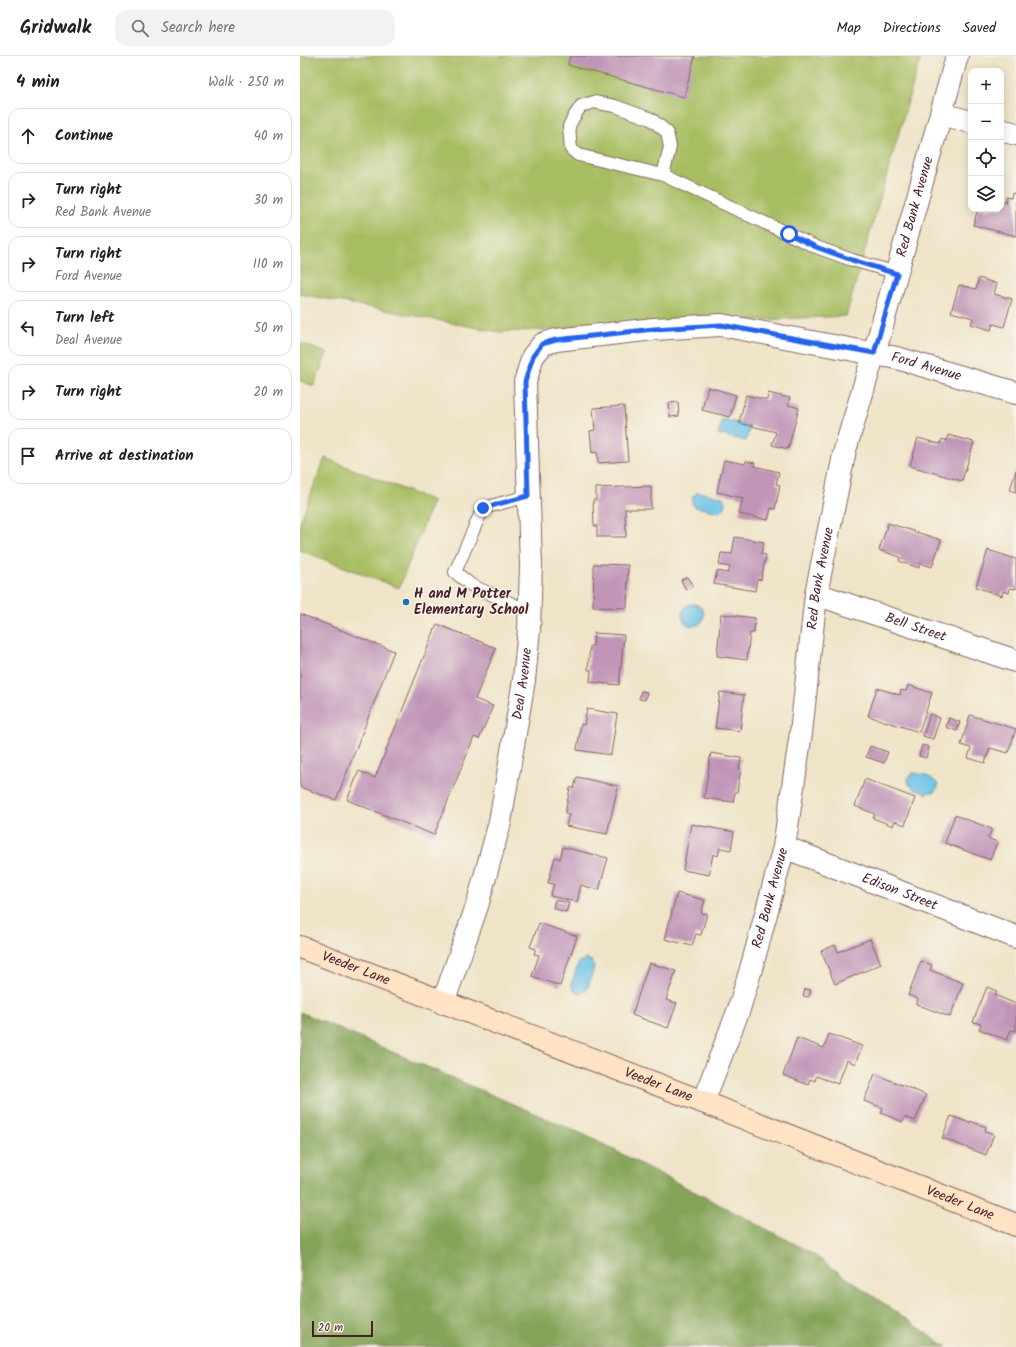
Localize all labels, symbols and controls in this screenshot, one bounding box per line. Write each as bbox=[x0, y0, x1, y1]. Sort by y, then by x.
search box bbox=[115, 10, 395, 46]
text: Gridwalk bbox=[20, 13, 91, 43]
text: Search here bbox=[161, 16, 235, 40]
icon: search bbox=[129, 17, 151, 39]
text: Map bbox=[836, 17, 861, 39]
text: Directions bbox=[883, 17, 941, 39]
text: Saved bbox=[963, 17, 996, 39]
map controls bbox=[968, 68, 1004, 212]
button: + bbox=[968, 68, 1004, 104]
text: 4 min bbox=[16, 69, 60, 96]
text: Walk · 250 m bbox=[208, 72, 284, 93]
button: − bbox=[968, 104, 1004, 140]
text: Continue bbox=[55, 124, 113, 148]
icon: ahead bbox=[17, 125, 39, 147]
text: 40 m bbox=[254, 126, 283, 147]
button: locate bbox=[968, 140, 1004, 176]
street label: Red Bank Avenue bbox=[891, 153, 940, 260]
button: layers bbox=[968, 176, 1004, 212]
text: Turn right bbox=[55, 178, 122, 202]
icon: right bbox=[17, 189, 39, 211]
text: 30 m bbox=[254, 190, 283, 211]
text: Red Bank Avenue bbox=[55, 202, 151, 223]
route start bbox=[780, 225, 798, 243]
text: Turn right bbox=[55, 242, 122, 266]
icon: right bbox=[17, 253, 39, 275]
text: 110 m bbox=[253, 254, 283, 275]
text: Ford Avenue bbox=[55, 266, 122, 287]
text: Turn left bbox=[55, 306, 115, 330]
icon: left bbox=[17, 317, 39, 339]
text: 50 m bbox=[254, 318, 283, 339]
text: Deal Avenue bbox=[55, 330, 122, 351]
street label: Ford Avenue bbox=[889, 346, 965, 388]
text: Turn right bbox=[55, 380, 122, 404]
icon: right bbox=[17, 381, 39, 403]
text: 20 m bbox=[253, 382, 283, 403]
text: Arrive at destination bbox=[55, 444, 194, 468]
icon: arrive bbox=[17, 445, 39, 467]
route end bbox=[474, 499, 492, 517]
street label: Red Bank Avenue bbox=[801, 525, 840, 631]
place label: H and M Potter Elementary School bbox=[414, 583, 529, 621]
marker: H and M Potter Elementary School bbox=[401, 597, 411, 607]
street label: Bell Street bbox=[882, 607, 950, 648]
street label: Deal Avenue bbox=[506, 646, 538, 721]
street label: Red Bank Avenue bbox=[746, 845, 795, 951]
street label: Edison Street bbox=[859, 867, 941, 917]
street label: Veeder Lane bbox=[319, 945, 394, 992]
street label: Veeder Lane bbox=[621, 1062, 696, 1108]
street label: Veeder Lane bbox=[923, 1180, 998, 1227]
scale bar bbox=[312, 1319, 373, 1338]
text: 20 m bbox=[318, 1319, 343, 1337]

